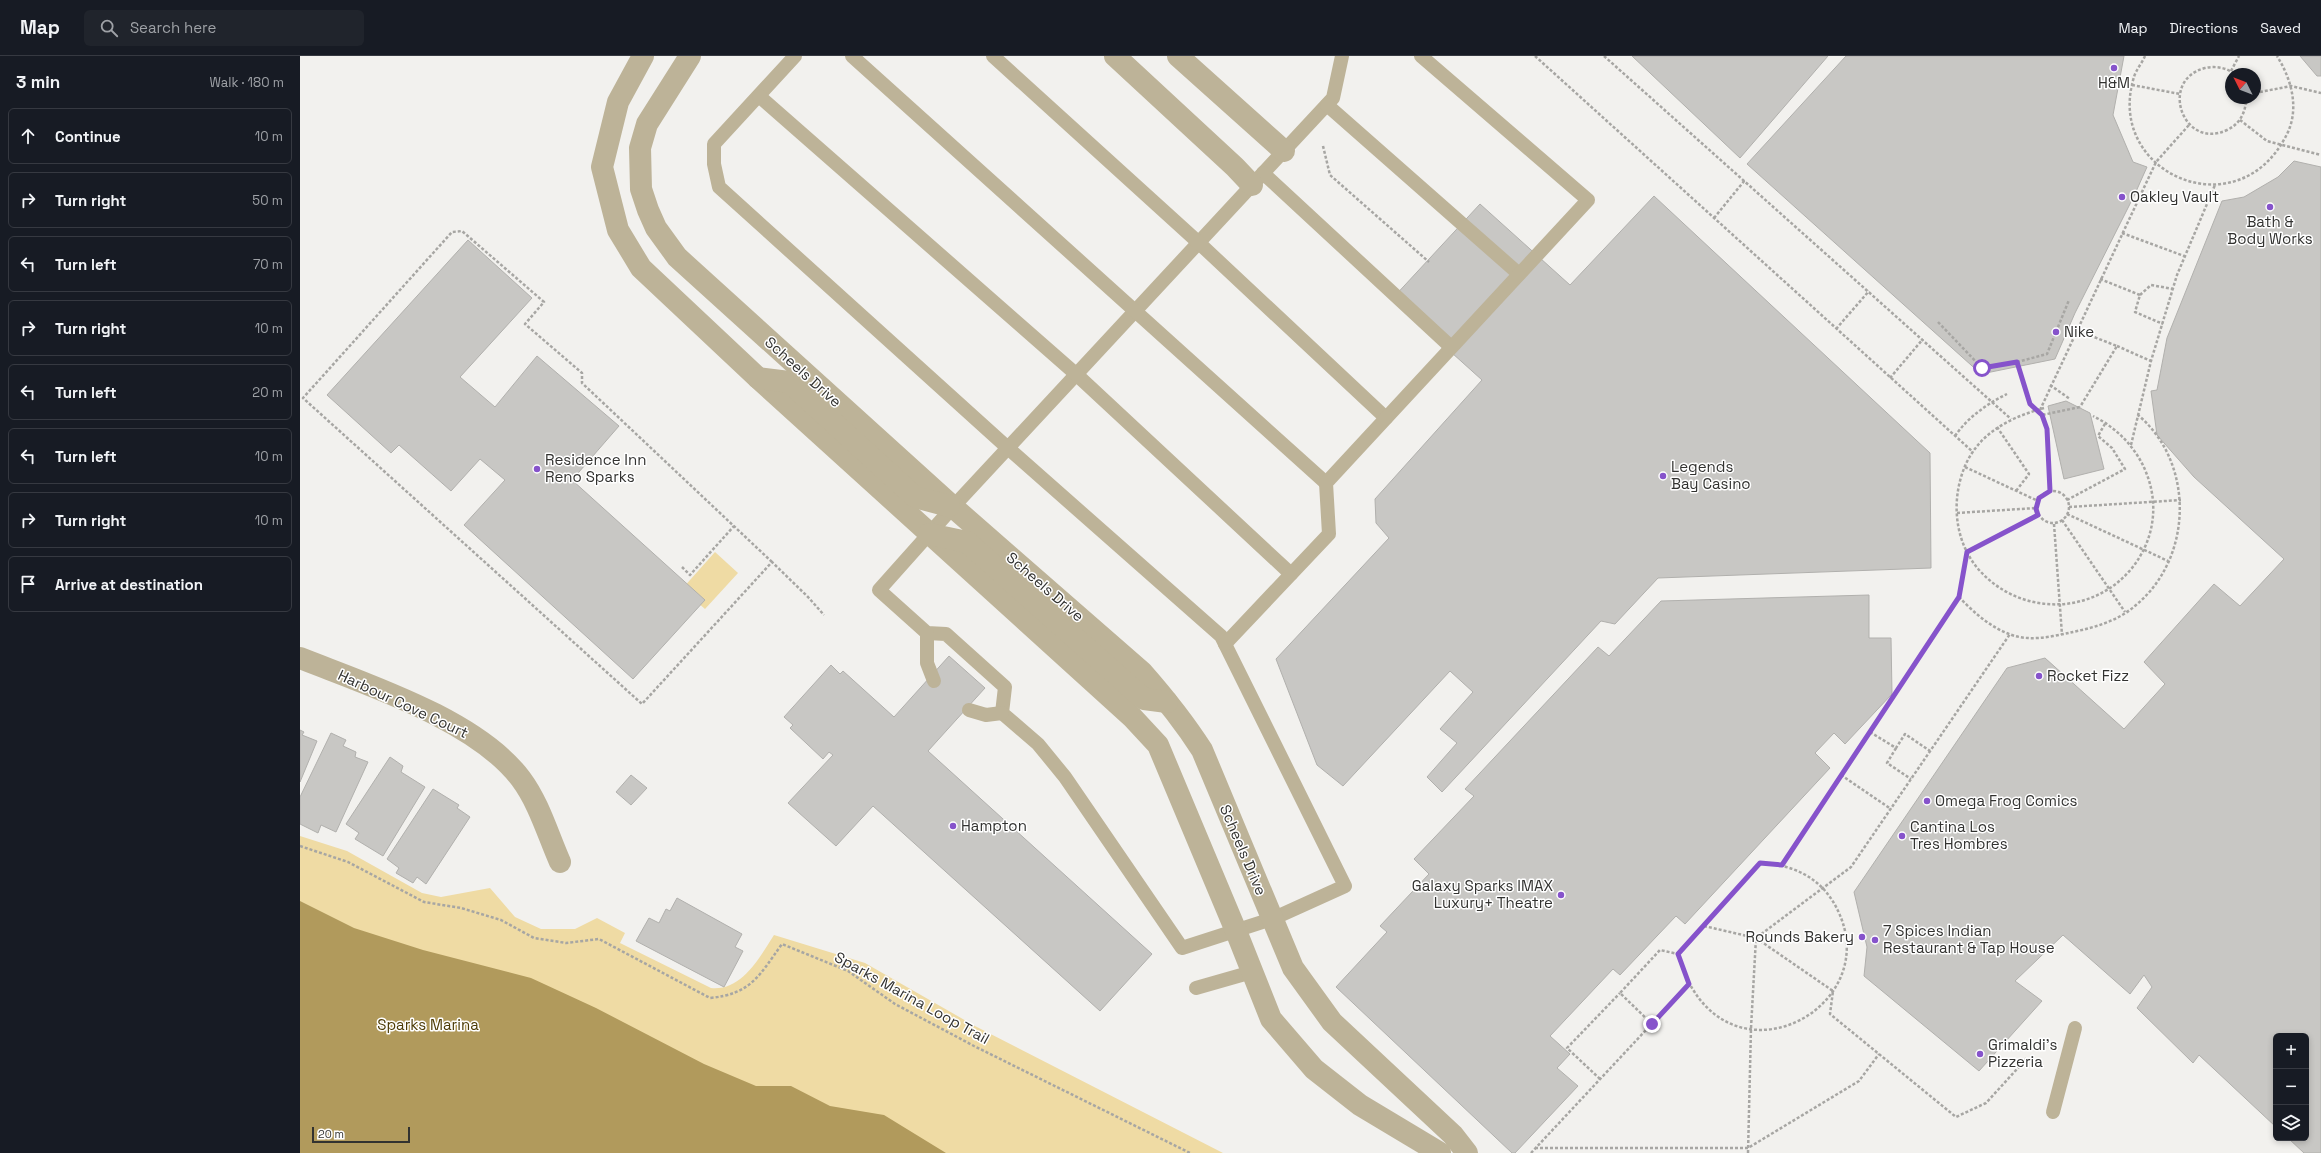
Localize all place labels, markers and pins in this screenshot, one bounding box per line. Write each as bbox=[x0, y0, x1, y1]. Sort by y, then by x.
marker: H&M bbox=[2109, 63, 2119, 73]
place label: H&M bbox=[2098, 73, 2130, 92]
place label: Oakley Vault bbox=[2130, 187, 2219, 206]
marker: Oakley Vault bbox=[2117, 192, 2127, 202]
marker: Bath & Body Works bbox=[2265, 202, 2275, 212]
place label: Bath & Body Works bbox=[2227, 212, 2313, 248]
place label: Nike bbox=[2064, 322, 2094, 341]
marker: Nike bbox=[2051, 327, 2061, 337]
place label: Residence Inn Reno Sparks bbox=[545, 450, 646, 486]
place label: Legends Bay Casino bbox=[1671, 457, 1751, 493]
marker: Residence Inn Reno Sparks bbox=[532, 464, 542, 474]
marker: Legends Bay Casino bbox=[1658, 471, 1668, 481]
place label: Rocket Fizz bbox=[2047, 666, 2129, 685]
marker: Rocket Fizz bbox=[2034, 671, 2044, 681]
place label: Omega Frog Comics bbox=[1935, 791, 2078, 810]
marker: Omega Frog Comics bbox=[1922, 796, 1932, 806]
place label: Hampton bbox=[961, 816, 1027, 835]
place label: Cantina Los Tres Hombres bbox=[1910, 817, 2008, 853]
marker: Hampton bbox=[948, 821, 958, 831]
marker: Cantina Los Tres Hombres bbox=[1897, 831, 1907, 841]
place label: Galaxy Sparks IMAX Luxury+ Theatre bbox=[1412, 876, 1553, 912]
marker: Galaxy Sparks IMAX Luxury+ Theatre bbox=[1556, 890, 1566, 900]
place label: 7 Spices Indian Restaurant & Tap House bbox=[1883, 921, 2055, 957]
place label: Rounds Bakery bbox=[1746, 927, 1854, 946]
marker: Rounds Bakery bbox=[1857, 932, 1867, 942]
marker: 7 Spices Indian Restaurant & Tap House bbox=[1870, 935, 1880, 945]
place label: Grimaldi's Pizzeria bbox=[1988, 1035, 2057, 1071]
marker: Grimaldi's Pizzeria bbox=[1975, 1049, 1985, 1059]

